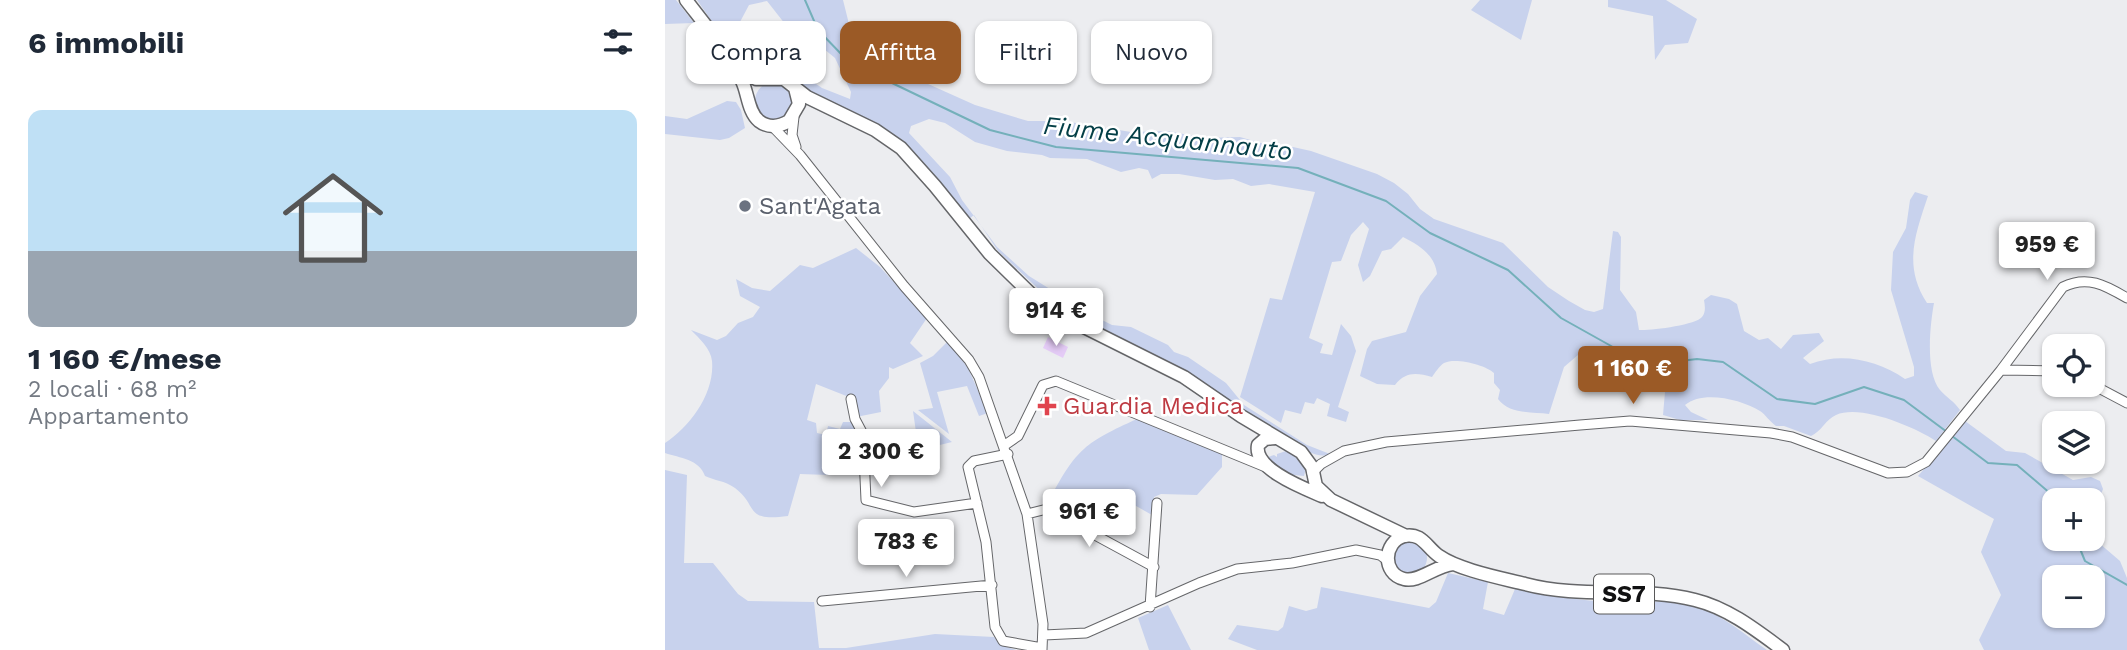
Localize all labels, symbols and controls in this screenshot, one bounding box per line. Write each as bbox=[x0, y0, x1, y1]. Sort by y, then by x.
chip: Compra bbox=[686, 21, 826, 84]
chip: Affitta bbox=[840, 21, 961, 84]
chip: Filtri bbox=[975, 21, 1077, 84]
chip: Nuovo bbox=[1091, 21, 1212, 84]
icon: filters bbox=[599, 23, 637, 61]
text: 6 immobili bbox=[28, 25, 184, 60]
water label: Fiume Acquannauto bbox=[1042, 110, 1294, 166]
icon: home bbox=[270, 155, 396, 281]
place label: Sant'Agata bbox=[759, 192, 881, 220]
marker: Sant'Agata bbox=[737, 198, 753, 214]
pin: 959 € bbox=[1998, 222, 2096, 282]
text: 959 € bbox=[2015, 231, 2079, 258]
pin: 914 € bbox=[1007, 288, 1105, 348]
text: 914 € bbox=[1025, 297, 1087, 324]
map controls bbox=[2042, 334, 2105, 628]
button: locate bbox=[2042, 334, 2105, 397]
text: 1 160 €/mese bbox=[28, 341, 222, 376]
pin: 1 160 € bbox=[1568, 346, 1698, 406]
text: 1 160 € bbox=[1594, 355, 1672, 382]
text: 2 locali · 68 m² bbox=[28, 376, 196, 403]
place label: Guardia Medica bbox=[1063, 392, 1243, 420]
marker: Guardia Medica bbox=[1037, 396, 1057, 416]
text: Appartamento bbox=[28, 403, 189, 430]
button: layers bbox=[2042, 411, 2105, 474]
pin: 2 300 € bbox=[816, 430, 946, 489]
text: 2 300 € bbox=[838, 438, 924, 465]
button: + bbox=[2042, 488, 2105, 551]
pin: 961 € bbox=[1040, 490, 1138, 549]
text: 961 € bbox=[1059, 498, 1119, 525]
pin: 783 € bbox=[857, 520, 955, 579]
text: 783 € bbox=[874, 528, 938, 555]
button: − bbox=[2042, 565, 2105, 628]
road number: SS7 bbox=[1594, 574, 1654, 614]

